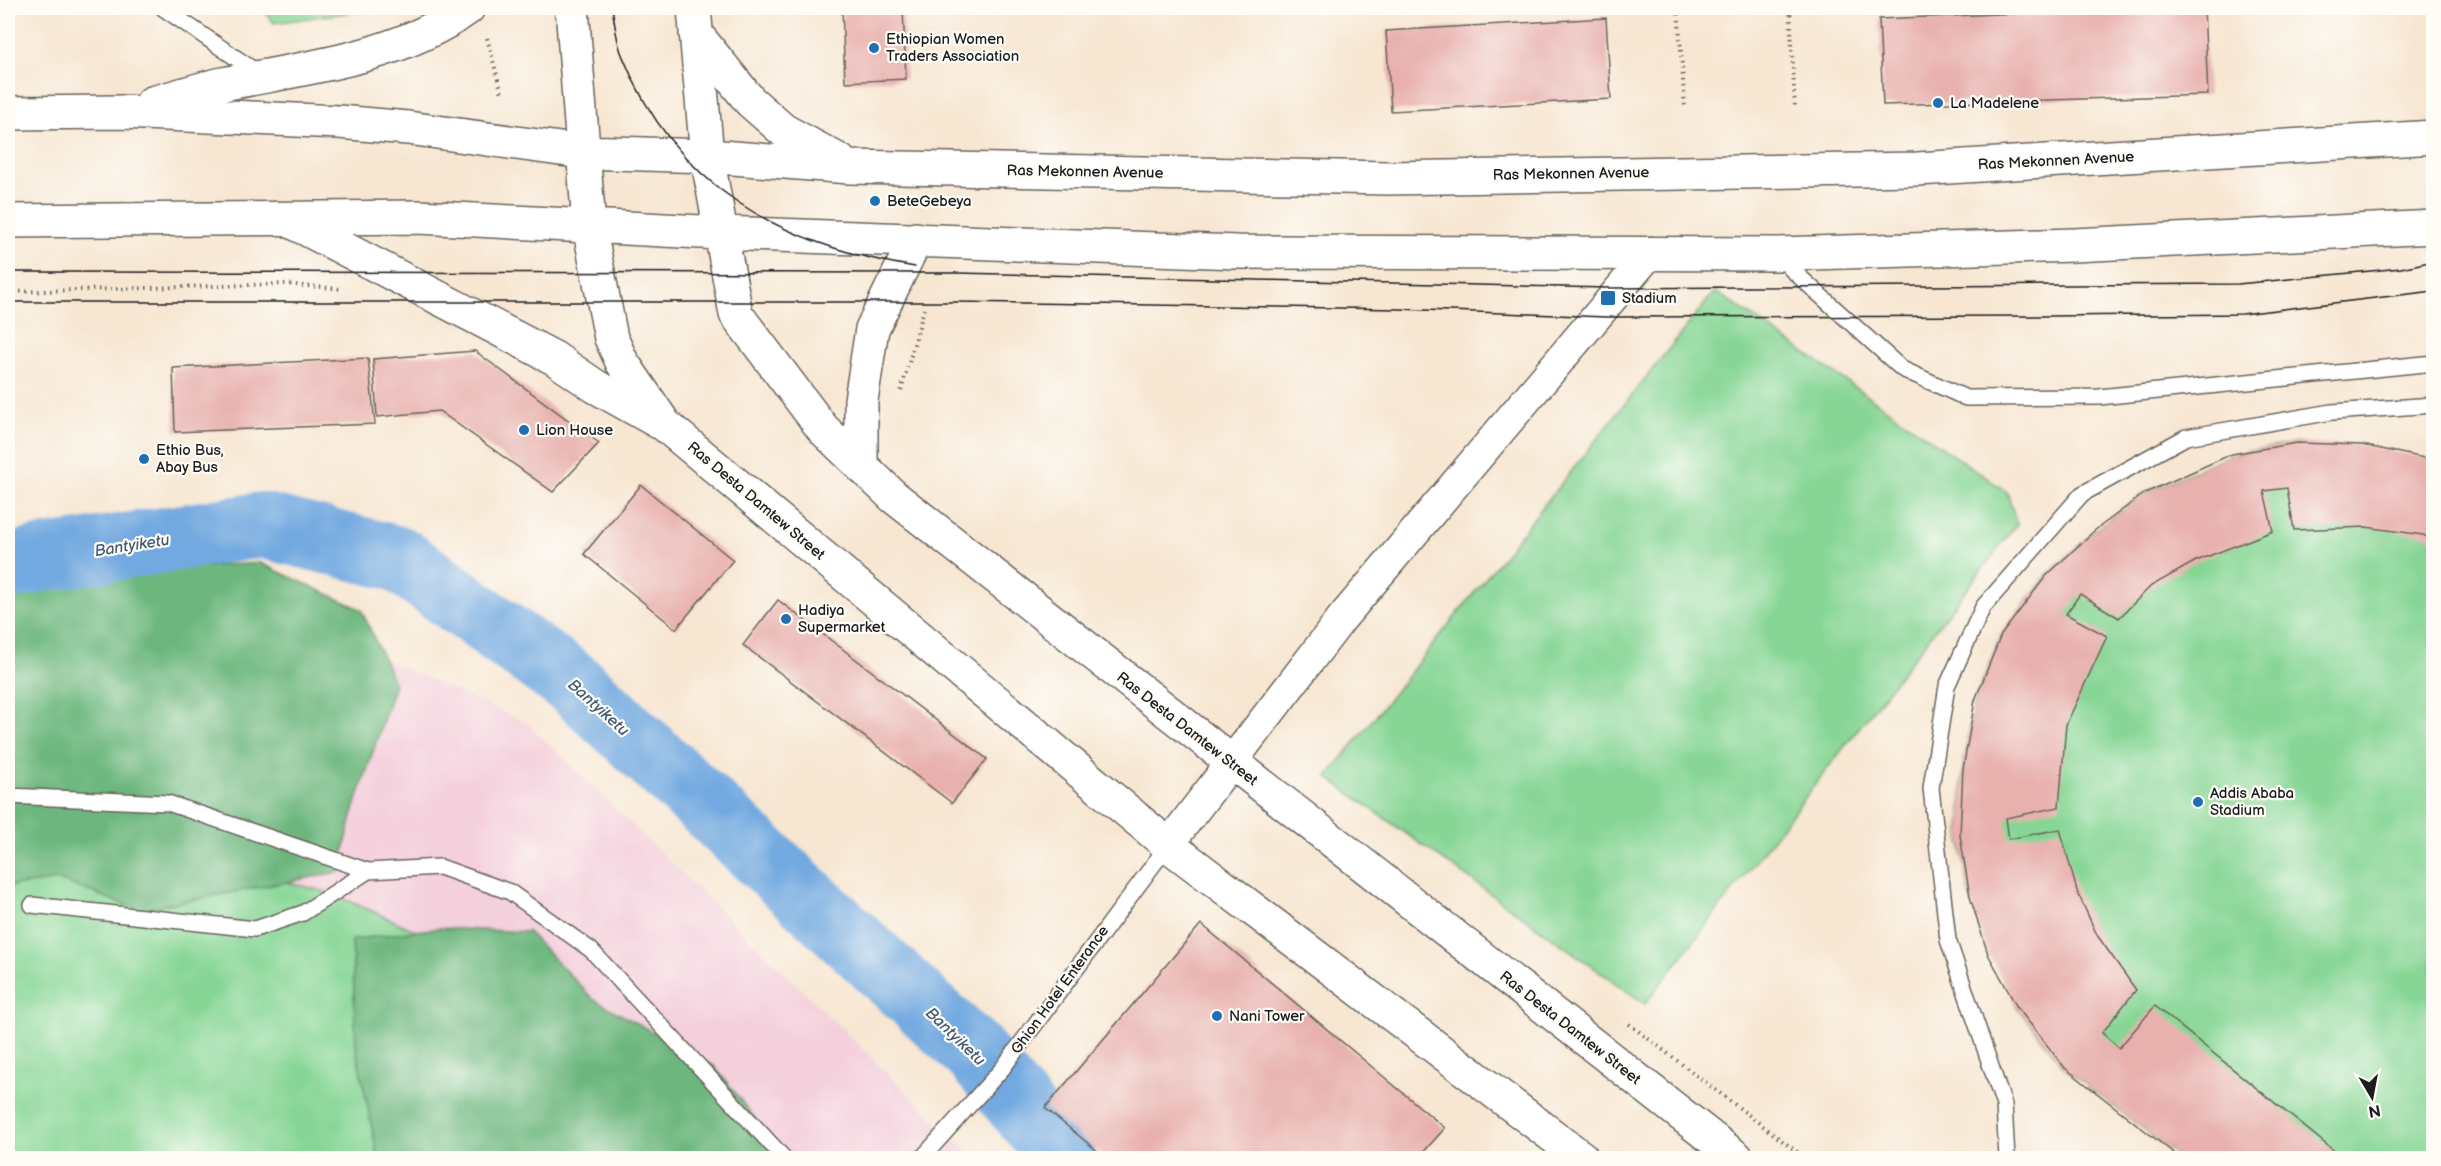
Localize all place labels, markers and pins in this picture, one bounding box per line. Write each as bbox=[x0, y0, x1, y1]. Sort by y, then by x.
place label: Ethiopian Women Traders Association bbox=[886, 30, 1019, 66]
marker: Ethiopian Women Traders Association bbox=[867, 41, 881, 55]
place label: La Madelene bbox=[1950, 94, 2039, 113]
marker: La Madelene bbox=[1931, 96, 1945, 110]
place label: BeteGebeya bbox=[887, 192, 971, 211]
marker: BeteGebeya bbox=[868, 194, 882, 208]
marker: Stadium bbox=[1599, 289, 1617, 307]
place label: Stadium bbox=[1622, 289, 1677, 308]
place label: Lion House bbox=[536, 421, 613, 440]
marker: Lion House bbox=[517, 423, 531, 437]
place label: Ethio Bus, Abay Bus bbox=[156, 441, 224, 477]
marker: Ethio Bus, Abay Bus bbox=[137, 452, 151, 466]
place label: Hadiya Supermarket bbox=[798, 601, 886, 637]
marker: Hadiya Supermarket bbox=[779, 612, 793, 626]
place label: Addis Ababa Stadium bbox=[2210, 784, 2294, 820]
marker: Addis Ababa Stadium bbox=[2191, 795, 2205, 809]
place label: Nani Tower bbox=[1229, 1007, 1305, 1026]
marker: Nani Tower bbox=[1210, 1009, 1224, 1023]

